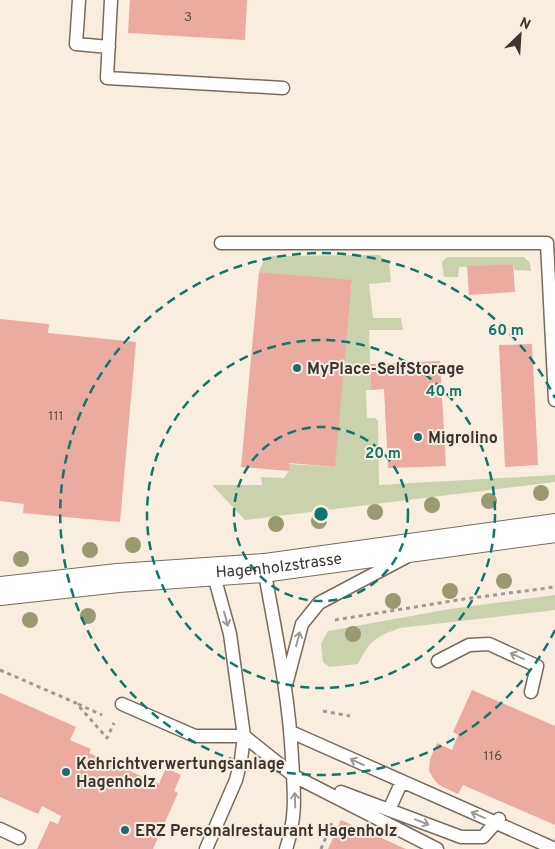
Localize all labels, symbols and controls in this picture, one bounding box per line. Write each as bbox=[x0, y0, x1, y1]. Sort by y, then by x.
house number: 3 bbox=[184, 9, 192, 26]
north arrow bbox=[495, 10, 545, 60]
text: N bbox=[517, 15, 533, 34]
text: 60 m bbox=[488, 322, 524, 341]
place label: MyPlace-SelfStorage bbox=[307, 360, 464, 380]
marker: MyPlace-SelfStorage bbox=[291, 362, 303, 374]
text: 40 m bbox=[426, 383, 462, 402]
house number: 111 bbox=[48, 408, 64, 425]
place label: Migrolino bbox=[428, 429, 498, 449]
marker: Migrolino bbox=[412, 431, 424, 443]
text: 20 m bbox=[365, 445, 401, 464]
centre of rings bbox=[312, 505, 330, 523]
street label: Hagenholzstrasse bbox=[215, 549, 343, 583]
one-way arrow bbox=[221, 611, 231, 627]
one-way arrow bbox=[293, 632, 303, 648]
one-way arrow bbox=[510, 651, 525, 661]
house number: 116 bbox=[484, 748, 502, 765]
place label: Kehrichtverwertungsanlage Hagenholz bbox=[76, 755, 285, 793]
one-way arrow bbox=[350, 756, 365, 766]
marker: Kehrichtverwertungsanlage Hagenholz bbox=[60, 766, 72, 778]
one-way arrow bbox=[290, 792, 299, 808]
one-way arrow bbox=[471, 810, 486, 820]
one-way arrow bbox=[413, 818, 429, 827]
place label: ERZ Personalrestaurant Hagenholz bbox=[135, 822, 398, 842]
marker: ERZ Personalrestaurant Hagenholz bbox=[119, 824, 131, 836]

